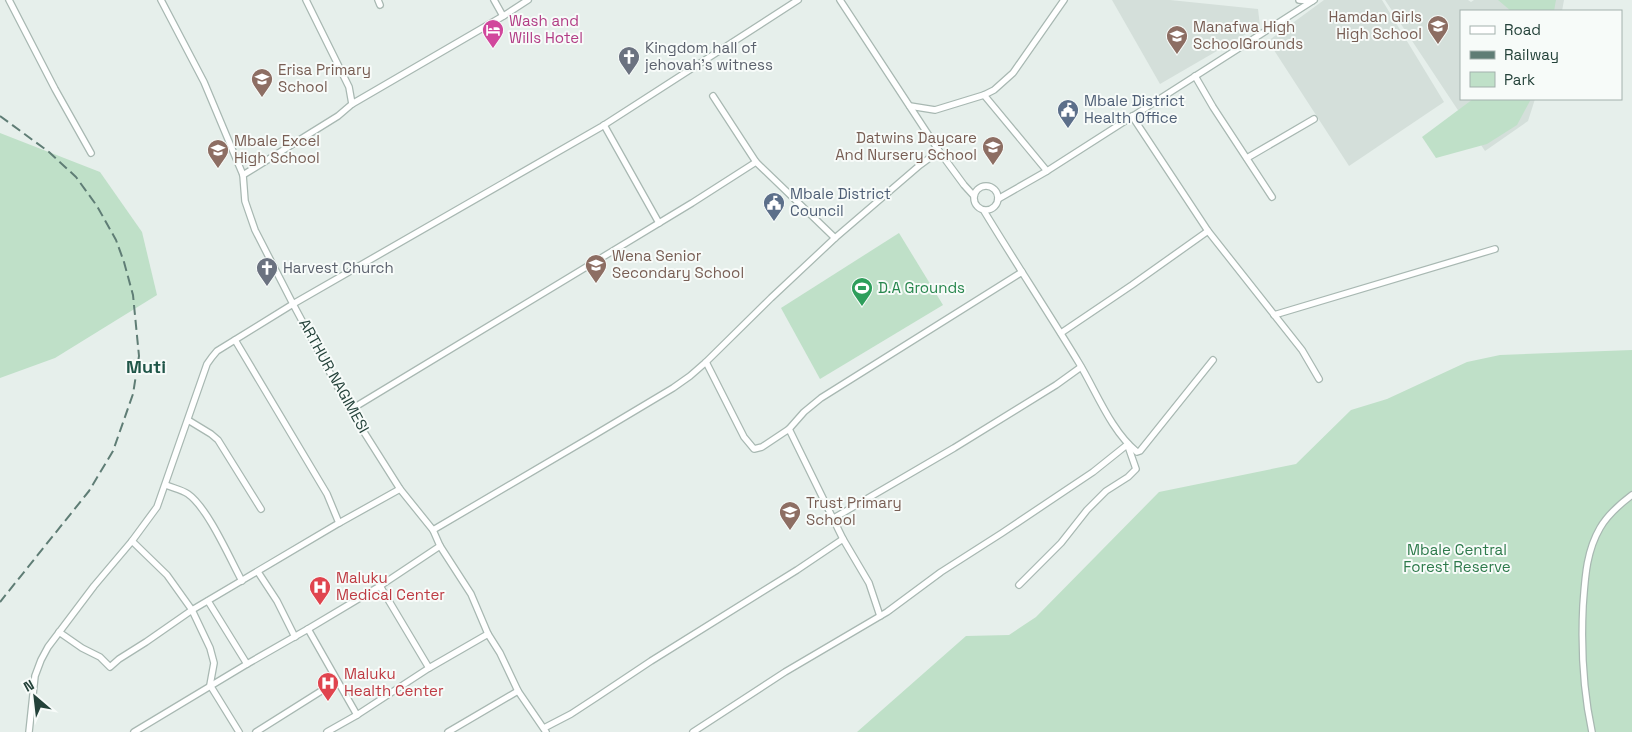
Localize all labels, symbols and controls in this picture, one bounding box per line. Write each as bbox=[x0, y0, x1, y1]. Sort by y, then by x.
place label: Hamdan Girls High School bbox=[1328, 7, 1422, 43]
legend bbox=[1460, 10, 1622, 100]
place label: Wash and Wills Hotel bbox=[509, 11, 583, 47]
school or university icon: Hamdan Girls High School bbox=[1426, 14, 1450, 45]
place label: Manafwa High SchoolGrounds bbox=[1193, 17, 1303, 53]
hotel icon: Wash and Wills Hotel bbox=[481, 18, 505, 49]
text: Road bbox=[1504, 20, 1541, 39]
school or university icon: Manafwa High SchoolGrounds bbox=[1165, 24, 1189, 55]
place label: Kingdom hall of jehovah's witness bbox=[644, 38, 773, 74]
church icon: Kingdom hall of jehovah's witness bbox=[617, 45, 641, 76]
text: Railway bbox=[1504, 45, 1559, 64]
place label: Erisa Primary School bbox=[278, 60, 371, 96]
school or university icon: Erisa Primary School bbox=[250, 67, 274, 98]
text: Park bbox=[1504, 70, 1535, 89]
place label: Mbale District Health Office bbox=[1084, 91, 1185, 127]
public building icon: Mbale District Health Office bbox=[1056, 98, 1080, 129]
place label: Datwins Daycare And Nursery School bbox=[835, 128, 977, 164]
place label: Mbale Excel High School bbox=[234, 131, 320, 167]
school or university icon: Datwins Daycare And Nursery School bbox=[981, 135, 1005, 166]
school or university icon: Mbale Excel High School bbox=[206, 138, 230, 169]
place label: Mbale District Council bbox=[790, 184, 891, 220]
public building icon: Mbale District Council bbox=[762, 191, 786, 222]
place label: Wena Senior Secondary School bbox=[612, 246, 744, 282]
school or university icon: Wena Senior Secondary School bbox=[584, 253, 608, 284]
church icon: Harvest Church bbox=[255, 256, 279, 287]
place label: Harvest Church bbox=[283, 258, 394, 277]
sports icon: D.A Grounds bbox=[850, 276, 874, 307]
place label: D.A Grounds bbox=[878, 278, 965, 297]
street label: ARTHUR NAGIMESI bbox=[295, 315, 374, 436]
district label: Muti bbox=[126, 355, 166, 378]
place label: Trust Primary School bbox=[806, 493, 902, 529]
school or university icon: Trust Primary School bbox=[778, 500, 802, 531]
park label: Mbale Central Forest Reserve bbox=[1403, 540, 1511, 576]
place label: Maluku Medical Center bbox=[336, 568, 445, 604]
hospital icon: Maluku Medical Center bbox=[308, 575, 332, 606]
place label: Maluku Health Center bbox=[344, 664, 444, 700]
hospital icon: Maluku Health Center bbox=[316, 671, 340, 702]
north arrow bbox=[10, 672, 60, 722]
text: N bbox=[21, 675, 37, 696]

